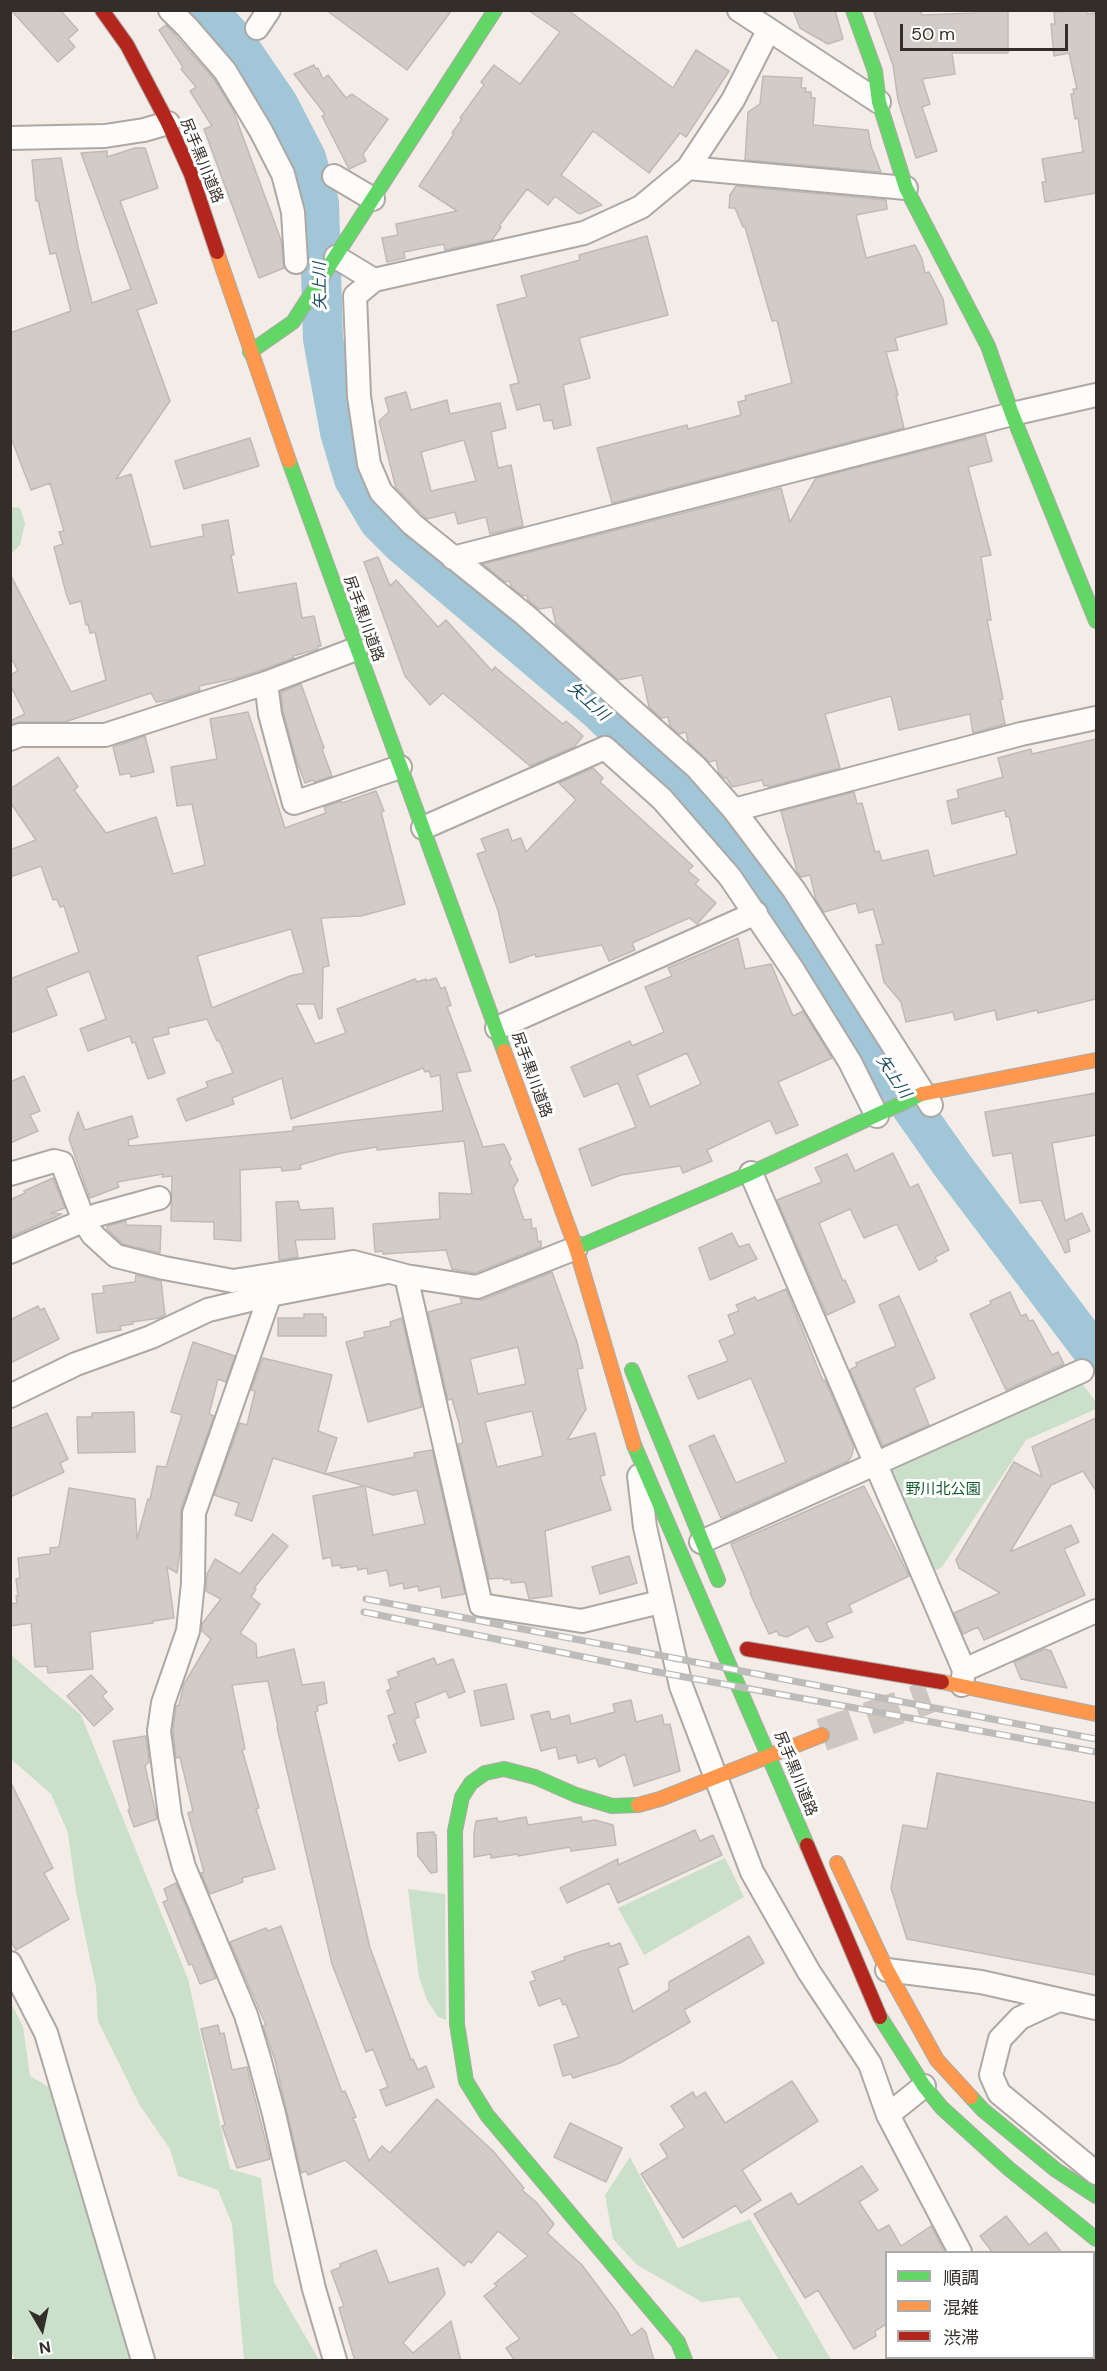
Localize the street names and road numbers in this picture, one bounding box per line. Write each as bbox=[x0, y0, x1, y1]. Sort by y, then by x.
street label: 尻手黒川道路 bbox=[176, 116, 226, 206]
street label: 尻手黒川道路 bbox=[339, 574, 387, 664]
street label: 尻手黒川道路 bbox=[507, 1030, 555, 1120]
street label: 尻手黒川道路 bbox=[770, 1729, 820, 1819]

